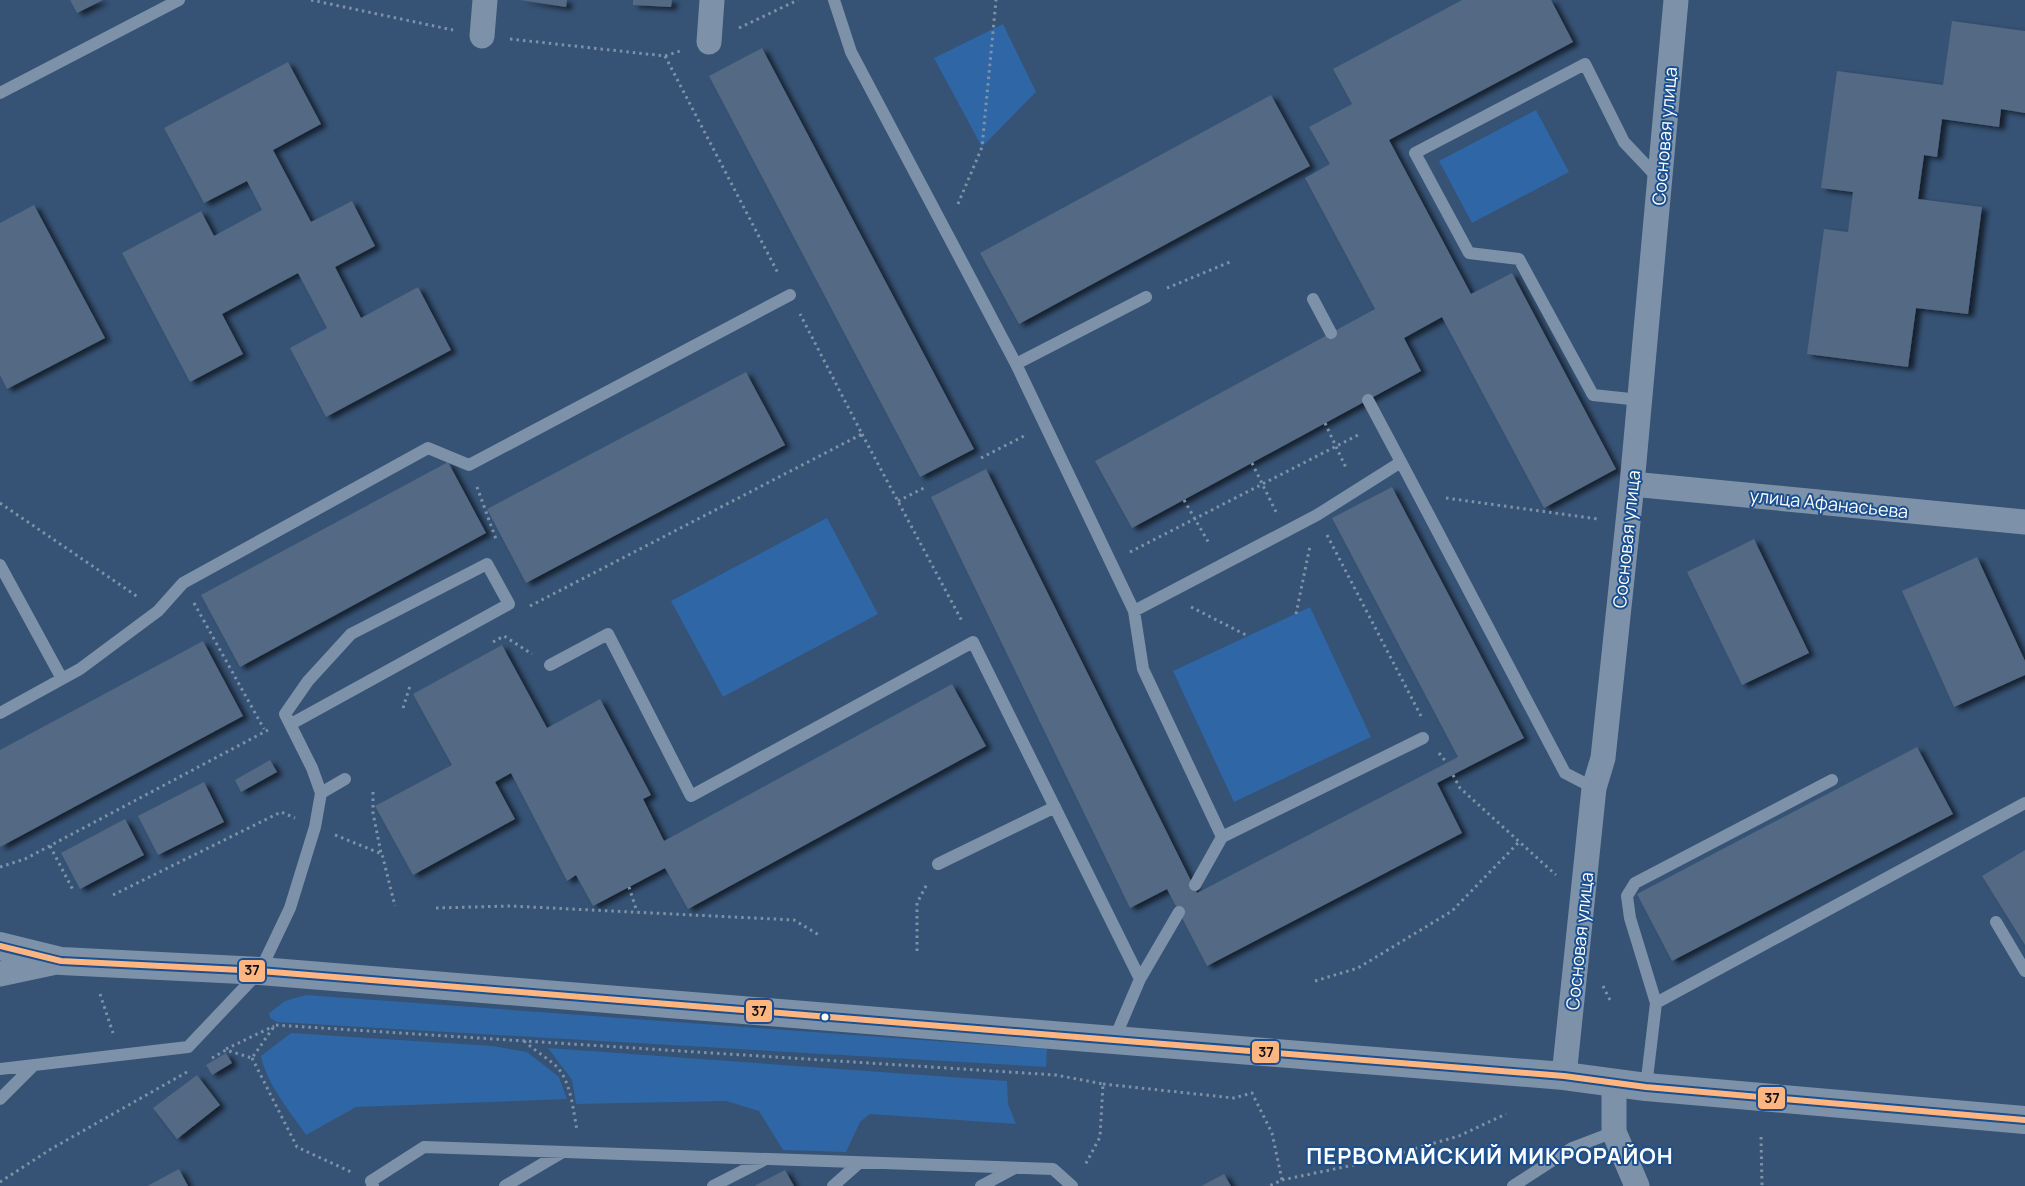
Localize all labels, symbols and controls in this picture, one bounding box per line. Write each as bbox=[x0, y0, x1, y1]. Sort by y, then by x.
street label: Сосновая улица bbox=[1646, 66, 1682, 206]
street label: Сосновая улица bbox=[1607, 469, 1645, 609]
street label: улица Афанасьева bbox=[1749, 483, 1909, 523]
street label: Сосновая улица bbox=[1560, 871, 1598, 1011]
line badge: 37 bbox=[238, 959, 266, 983]
text: 37 bbox=[244, 960, 260, 979]
line badge: 37 bbox=[745, 999, 773, 1023]
text: 37 bbox=[751, 1001, 767, 1020]
unlabelled marker bbox=[820, 1012, 830, 1022]
line badge: 37 bbox=[1251, 1040, 1280, 1064]
text: 37 bbox=[1258, 1042, 1274, 1061]
line badge: 37 bbox=[1757, 1086, 1786, 1110]
text: 37 bbox=[1764, 1088, 1780, 1107]
district label: ПЕРВОМАЙСКИЙ МИКРОРАЙОН bbox=[1306, 1141, 1674, 1171]

